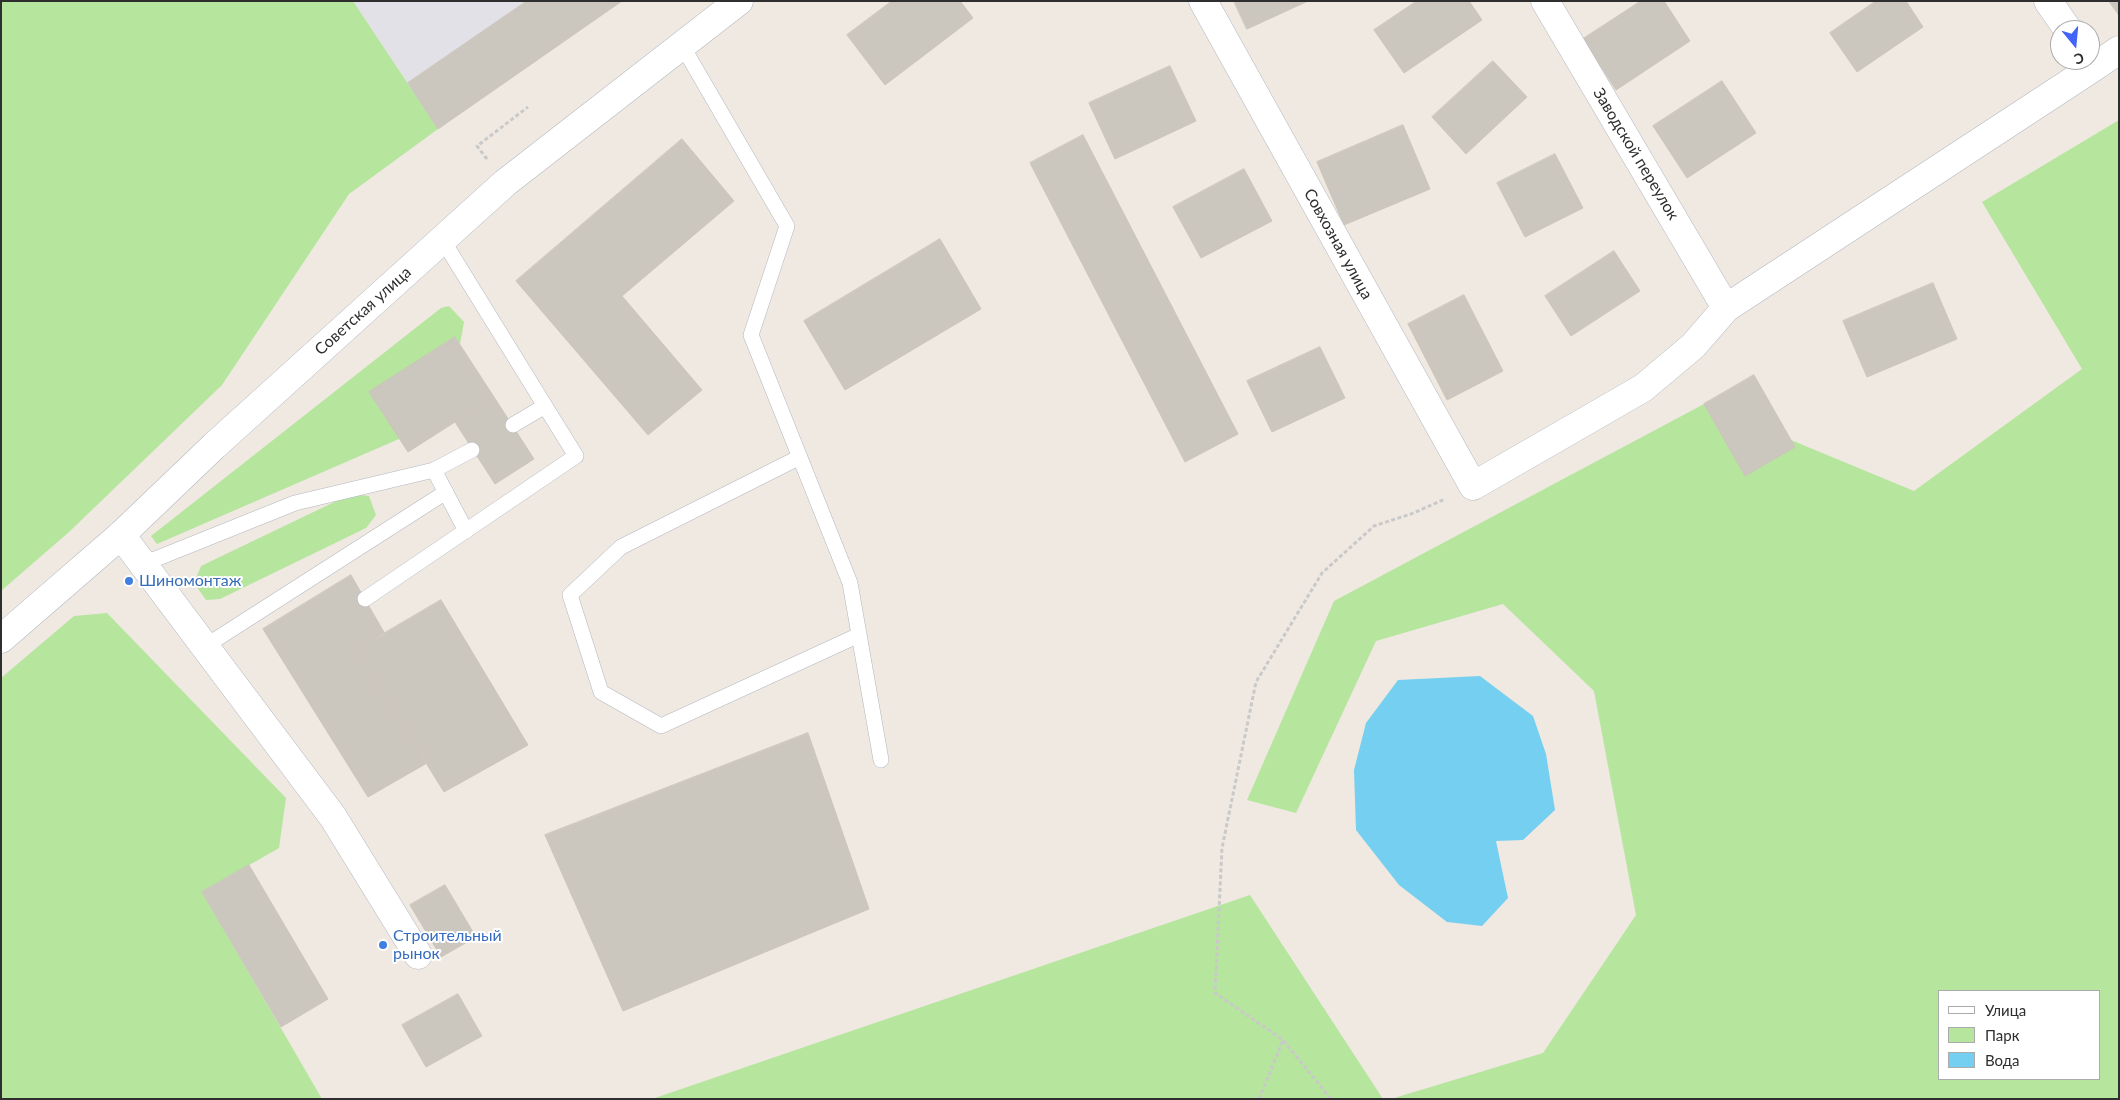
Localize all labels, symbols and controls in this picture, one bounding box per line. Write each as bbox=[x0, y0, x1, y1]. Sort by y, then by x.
north arrow bbox=[2050, 20, 2100, 70]
text: С bbox=[2072, 49, 2086, 68]
street label: Заводской переулок bbox=[1589, 85, 1683, 223]
street label: Совхозная улица bbox=[1300, 185, 1376, 303]
street label: Советская улица bbox=[311, 263, 415, 359]
place label: Шиномонтаж bbox=[139, 571, 241, 591]
marker: Шиномонтаж bbox=[123, 575, 135, 587]
place label: Строительный рынок bbox=[393, 926, 502, 964]
marker: Строительный рынок bbox=[377, 939, 389, 951]
legend bbox=[1938, 990, 2100, 1080]
text: Улица bbox=[1985, 1001, 2026, 1019]
text: Парк bbox=[1985, 1026, 2019, 1044]
text: Вода bbox=[1985, 1051, 2020, 1069]

